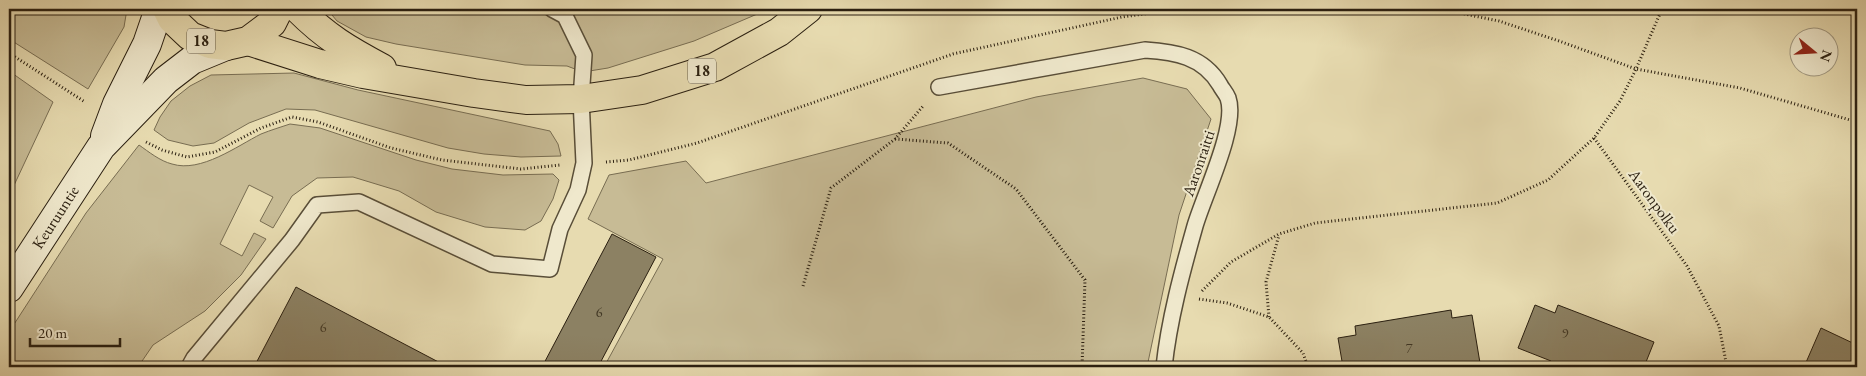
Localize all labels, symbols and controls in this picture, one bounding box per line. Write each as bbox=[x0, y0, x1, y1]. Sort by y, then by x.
road number: 18 bbox=[187, 28, 215, 54]
north arrow bbox=[1788, 28, 1838, 78]
text: N bbox=[1816, 48, 1837, 65]
road number: 18 bbox=[688, 58, 716, 84]
street label: Aaronraitti bbox=[1177, 127, 1220, 200]
street label: Aaronpolku bbox=[1623, 164, 1685, 238]
street label: Keuruuntie bbox=[27, 182, 84, 253]
house number: 6 bbox=[596, 303, 603, 321]
scale bar bbox=[30, 316, 120, 348]
house number: 6 bbox=[320, 318, 327, 336]
text: 20 m bbox=[38, 323, 67, 342]
house number: 9 bbox=[1562, 324, 1569, 342]
house number: 7 bbox=[1406, 339, 1413, 357]

